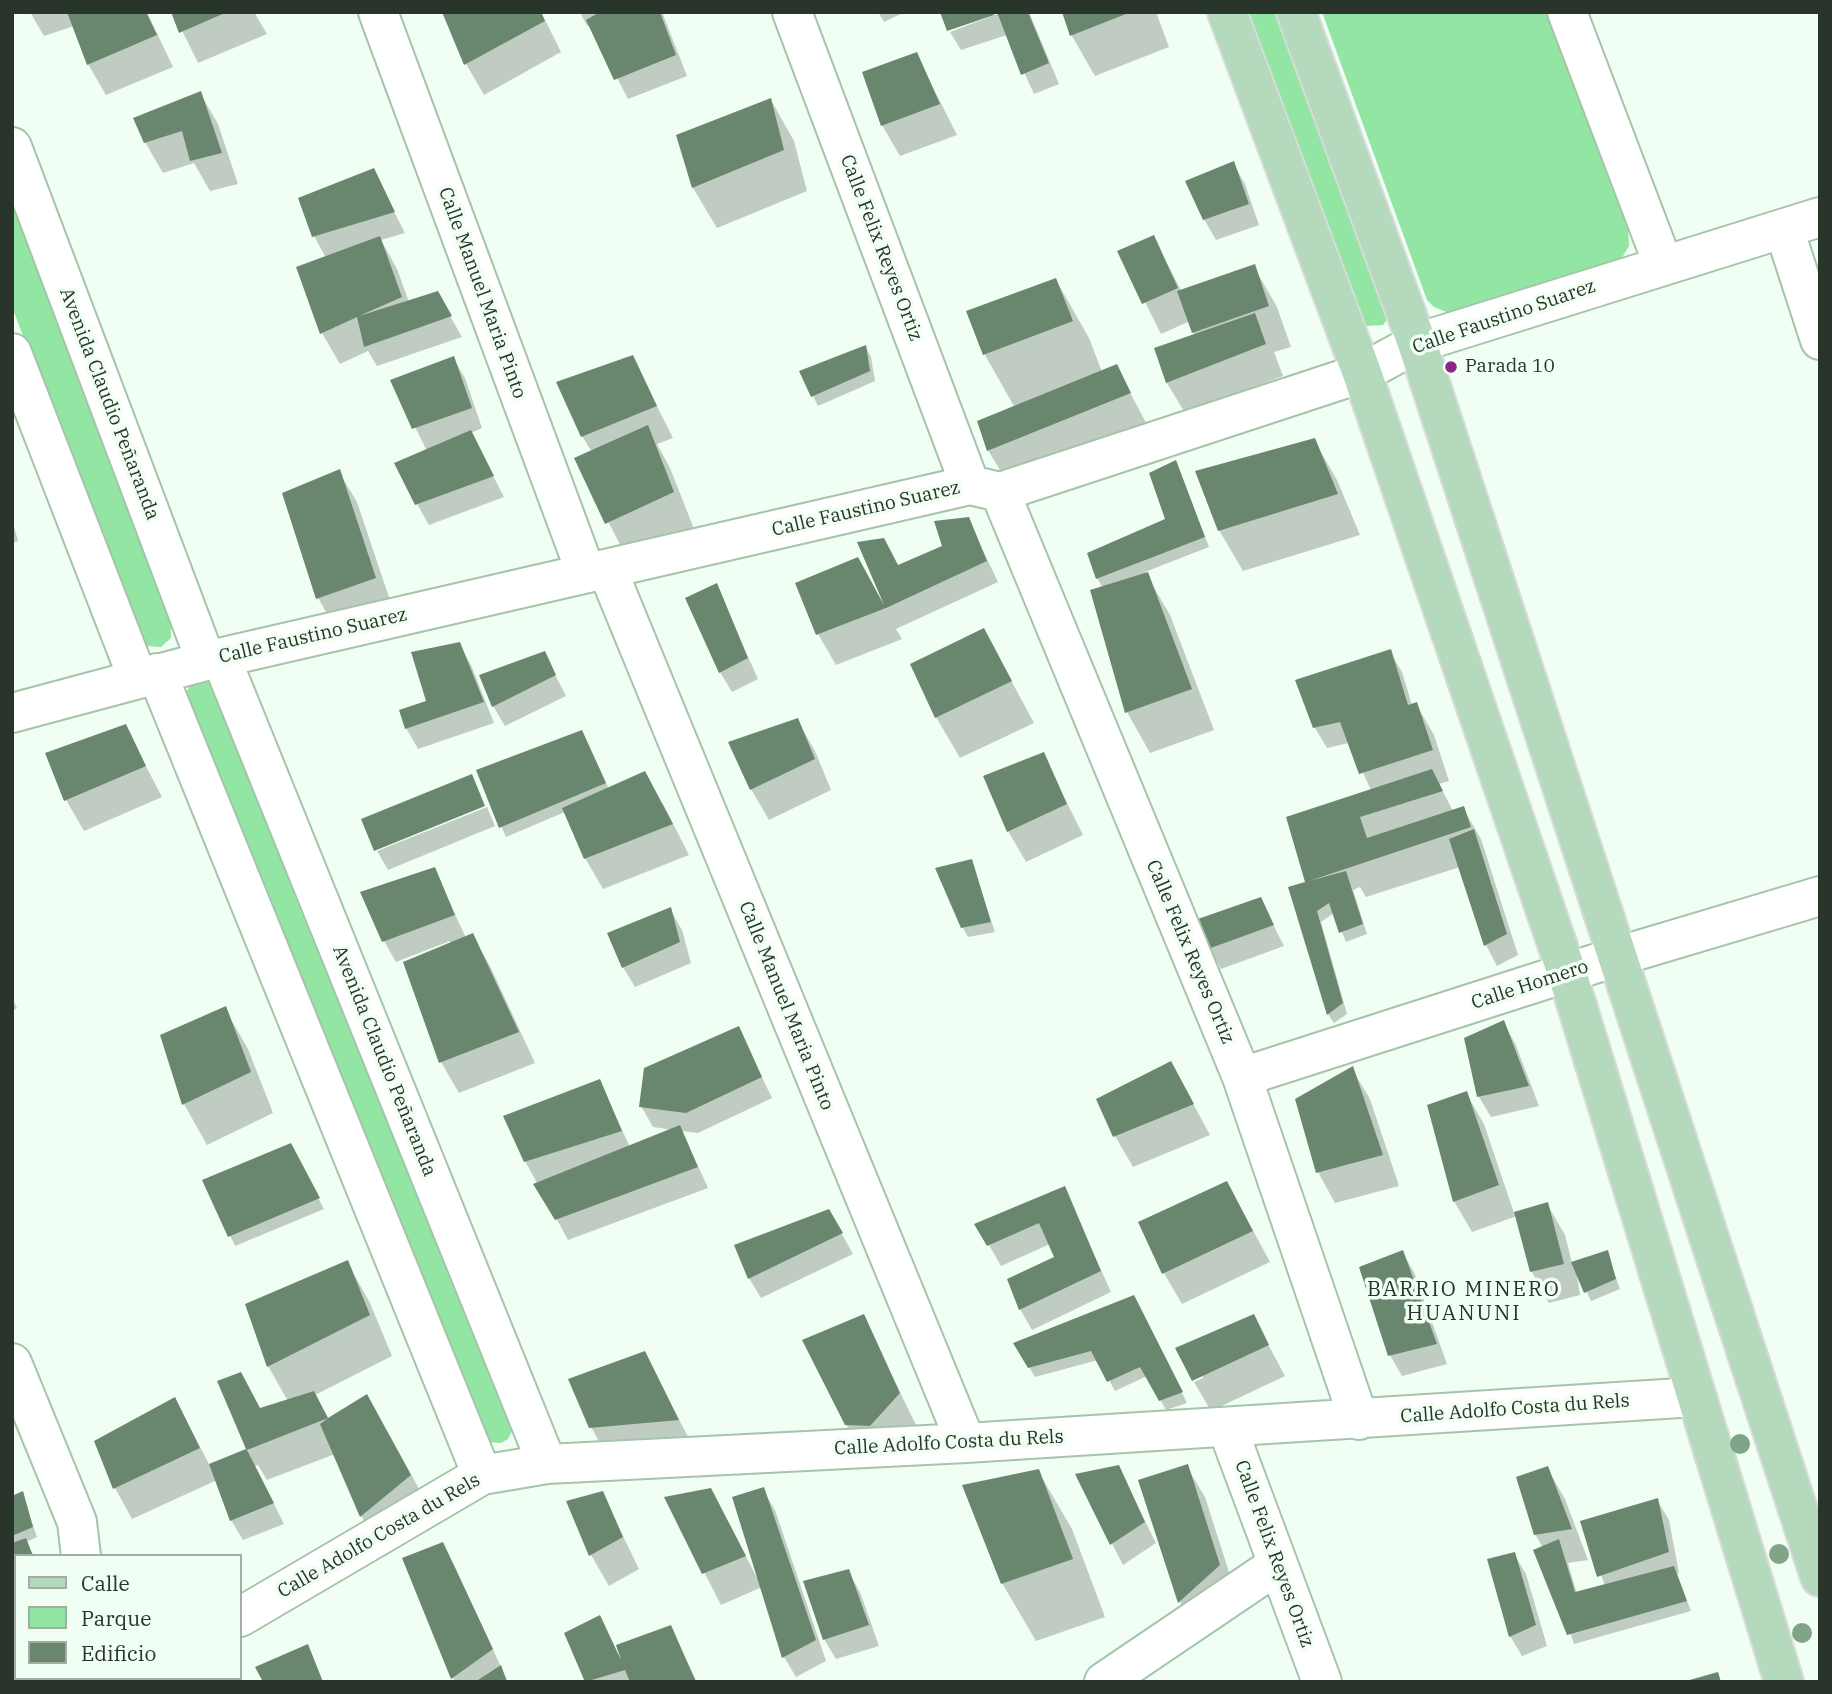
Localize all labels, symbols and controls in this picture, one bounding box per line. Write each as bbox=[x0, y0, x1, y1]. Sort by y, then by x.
street label: Calle Felix Reyes Ortiz bbox=[835, 152, 927, 344]
street label: Calle Manuel Maria Pinto bbox=[433, 184, 531, 402]
street label: Calle Faustino Suarez bbox=[1409, 275, 1599, 359]
street label: Avenida Claudio Peñaranda bbox=[54, 285, 164, 523]
place label: Parada 10 bbox=[1465, 356, 1555, 378]
marker: Parada 10 bbox=[1443, 359, 1459, 375]
street label: Calle Faustino Suarez bbox=[770, 476, 962, 542]
street label: Calle Faustino Suarez bbox=[217, 603, 409, 669]
street label: Calle Felix Reyes Ortiz bbox=[1141, 857, 1239, 1047]
street label: Calle Manuel Maria Pinto bbox=[734, 898, 838, 1114]
street label: Avenida Claudio Peñaranda bbox=[327, 942, 441, 1180]
street label: Calle Homero bbox=[1469, 955, 1591, 1015]
district label: BARRIO MINERO HUANUNI bbox=[1369, 1277, 1559, 1327]
street label: Calle Adolfo Costa du Rels bbox=[1400, 1390, 1630, 1428]
street label: Calle Adolfo Costa du Rels bbox=[834, 1426, 1064, 1460]
street label: Calle Felix Reyes Ortiz bbox=[1230, 1457, 1318, 1651]
street label: Calle Adolfo Costa du Rels bbox=[274, 1469, 484, 1603]
legend bbox=[14, 1554, 242, 1680]
text: Calle bbox=[81, 1569, 130, 1597]
text: Parque bbox=[81, 1604, 151, 1632]
text: Edificio bbox=[81, 1639, 156, 1667]

